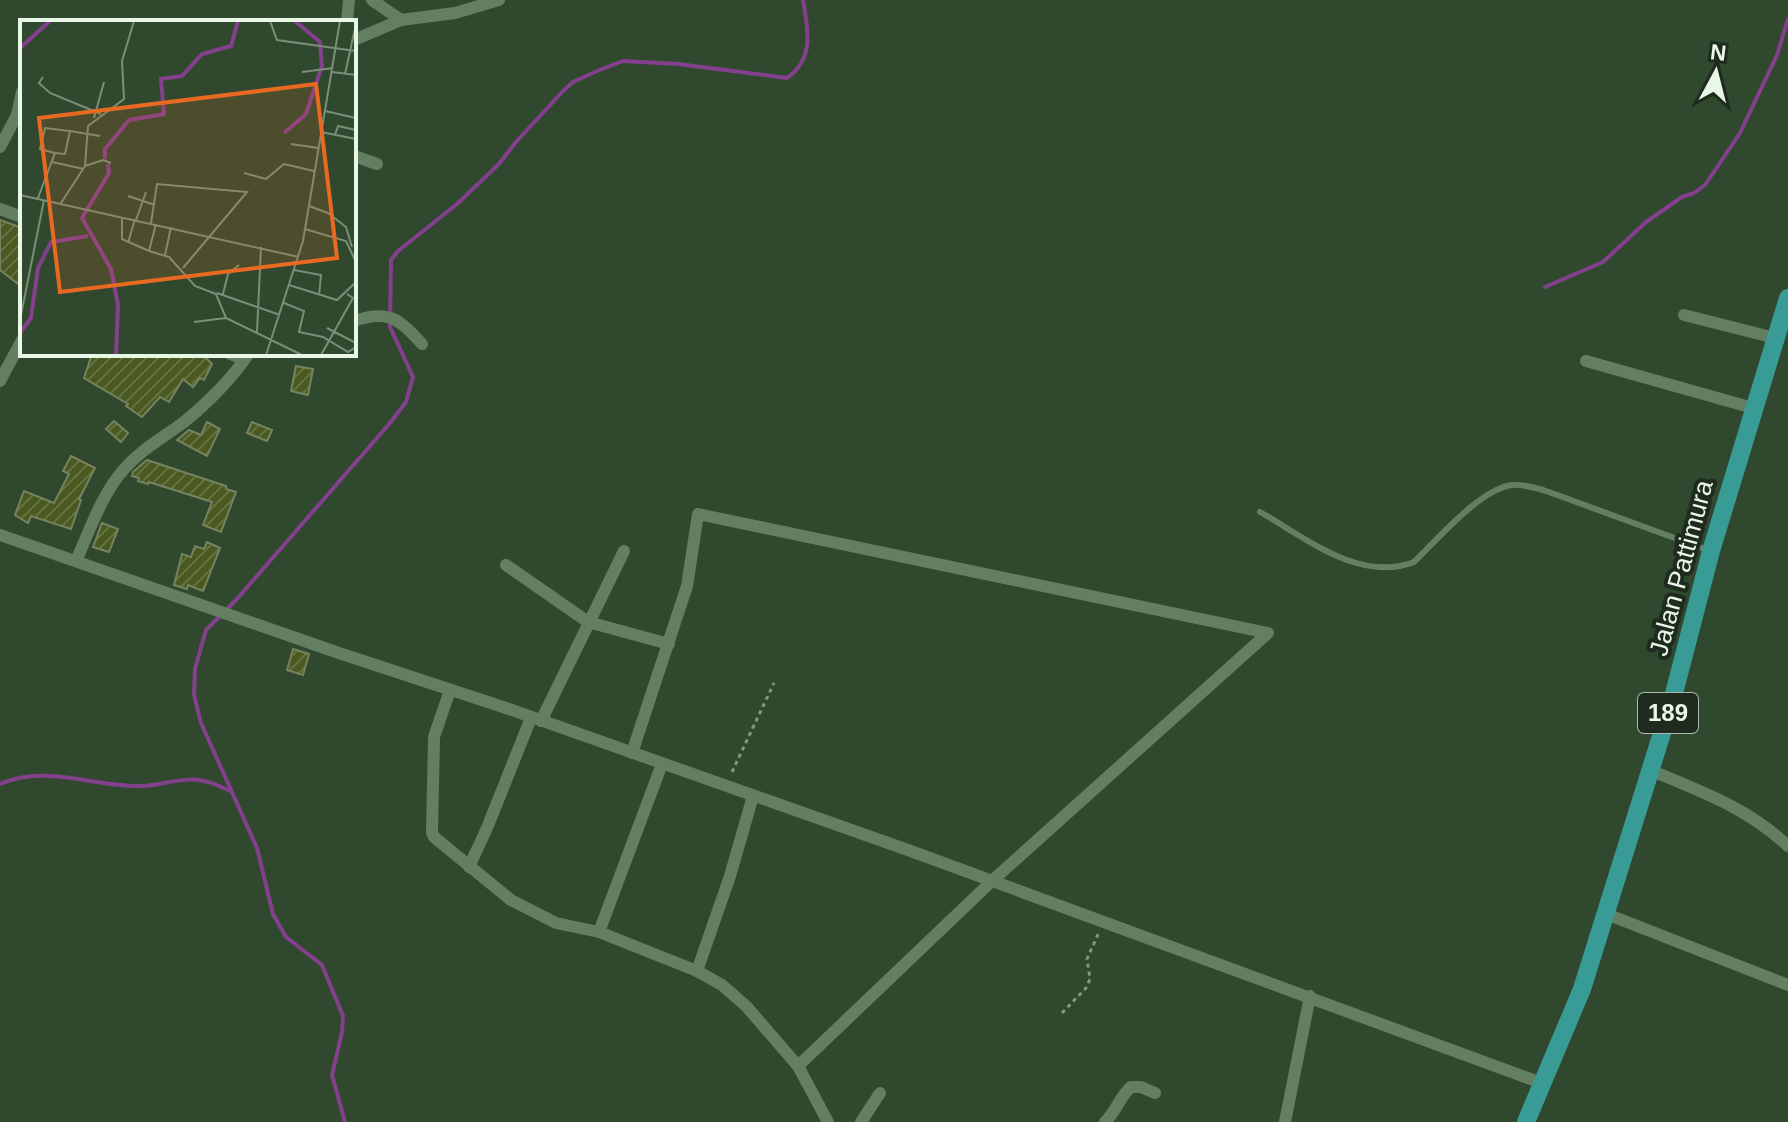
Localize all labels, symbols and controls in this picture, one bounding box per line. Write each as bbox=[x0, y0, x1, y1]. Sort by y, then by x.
inset map bbox=[20, 20, 356, 356]
north arrow bbox=[1676, 32, 1756, 112]
text: N bbox=[1709, 39, 1728, 66]
street label: Jalan Pattimura bbox=[1643, 476, 1719, 659]
road number: 189 bbox=[1638, 693, 1698, 733]

